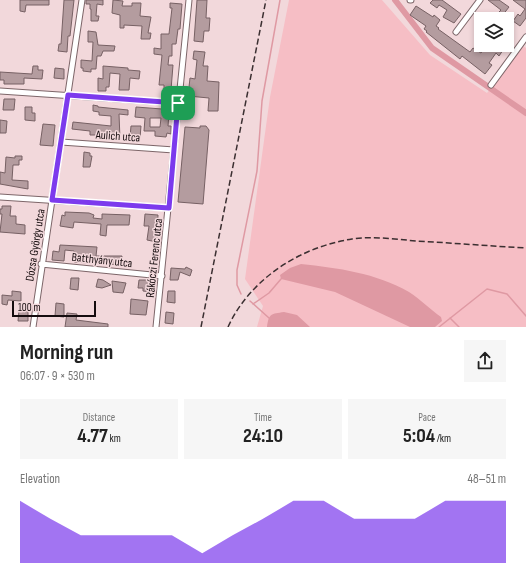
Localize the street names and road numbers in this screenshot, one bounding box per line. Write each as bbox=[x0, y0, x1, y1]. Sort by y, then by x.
street label: Aulich utca bbox=[94, 127, 141, 146]
street label: Dózsa György utca bbox=[22, 207, 49, 282]
street label: Rákóczi Ferenc utca bbox=[143, 217, 166, 298]
street label: Batthyány utca bbox=[71, 250, 133, 271]

